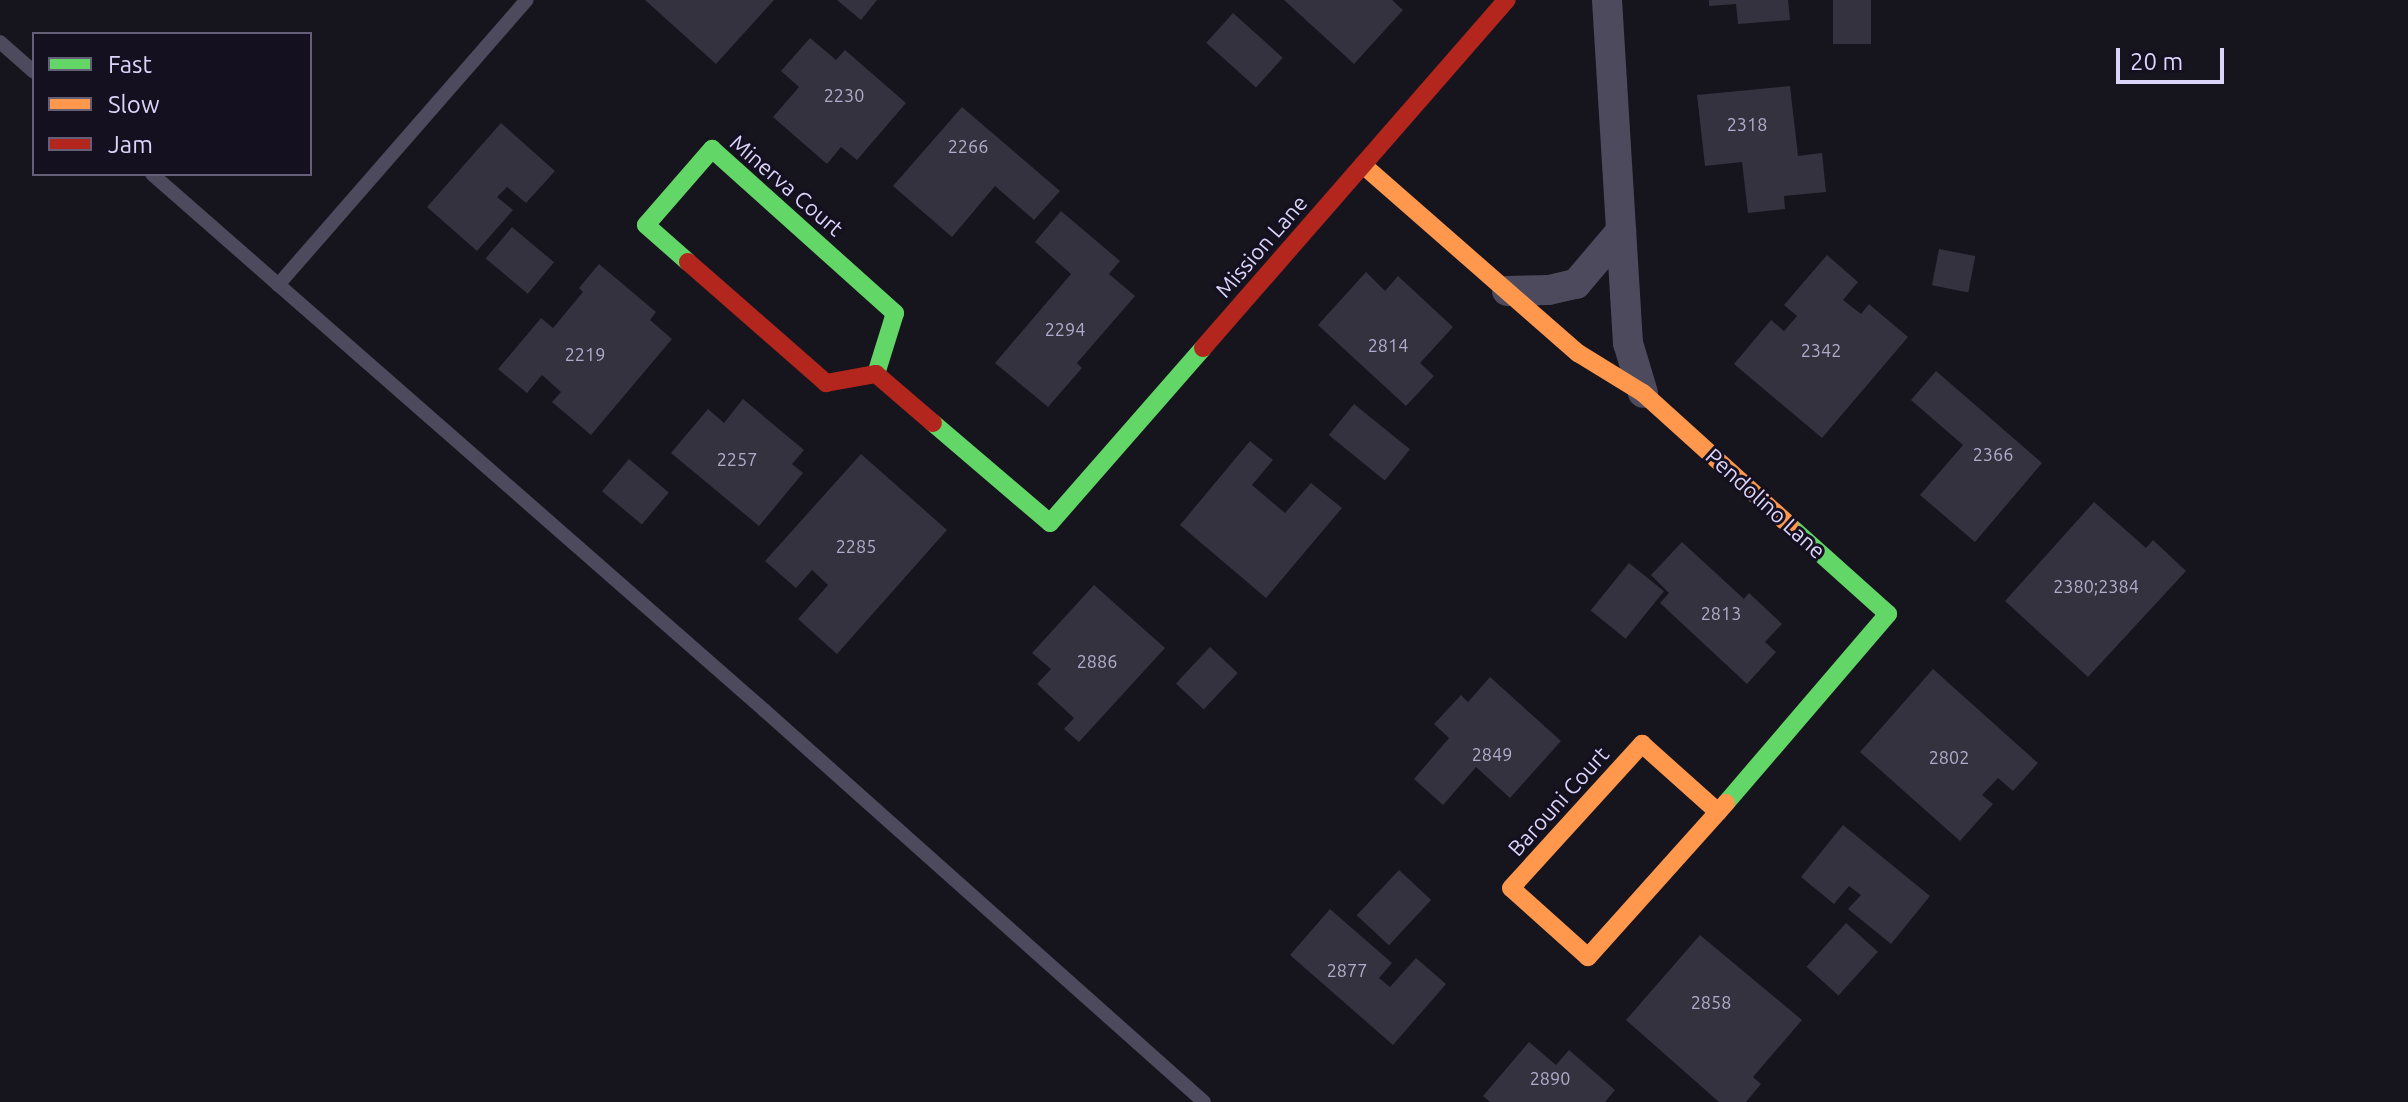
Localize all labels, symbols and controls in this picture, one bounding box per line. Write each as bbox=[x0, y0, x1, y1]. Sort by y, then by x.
legend bbox=[32, 32, 312, 176]
scale bar bbox=[2120, 32, 2228, 82]
text: 20 m bbox=[2130, 48, 2183, 75]
text: Fast bbox=[108, 51, 152, 78]
house number: 2230 bbox=[824, 84, 864, 106]
text: Slow bbox=[108, 91, 160, 118]
house number: 2318 bbox=[1727, 113, 1767, 135]
street label: Minerva Court bbox=[725, 129, 849, 241]
text: Jam bbox=[108, 131, 153, 158]
house number: 2266 bbox=[948, 135, 988, 157]
street label: Mission Lane bbox=[1210, 190, 1312, 302]
house number: 2294 bbox=[1045, 318, 1085, 340]
house number: 2814 bbox=[1368, 334, 1408, 356]
house number: 2342 bbox=[1801, 339, 1841, 361]
house number: 2219 bbox=[565, 343, 605, 365]
street label: Pendolino Lane bbox=[1701, 442, 1831, 564]
house number: 2366 bbox=[1973, 443, 2013, 465]
house number: 2257 bbox=[717, 448, 757, 470]
house number: 2285 bbox=[836, 535, 876, 557]
house number: 2380;2384 bbox=[2053, 575, 2139, 597]
house number: 2813 bbox=[1701, 602, 1741, 624]
house number: 2886 bbox=[1077, 650, 1117, 672]
street label: Barouni Court bbox=[1502, 741, 1614, 861]
house number: 2849 bbox=[1472, 743, 1512, 765]
house number: 2802 bbox=[1929, 746, 1969, 768]
house number: 2877 bbox=[1327, 959, 1367, 981]
house number: 2858 bbox=[1691, 991, 1731, 1013]
house number: 2890 bbox=[1530, 1067, 1570, 1089]

